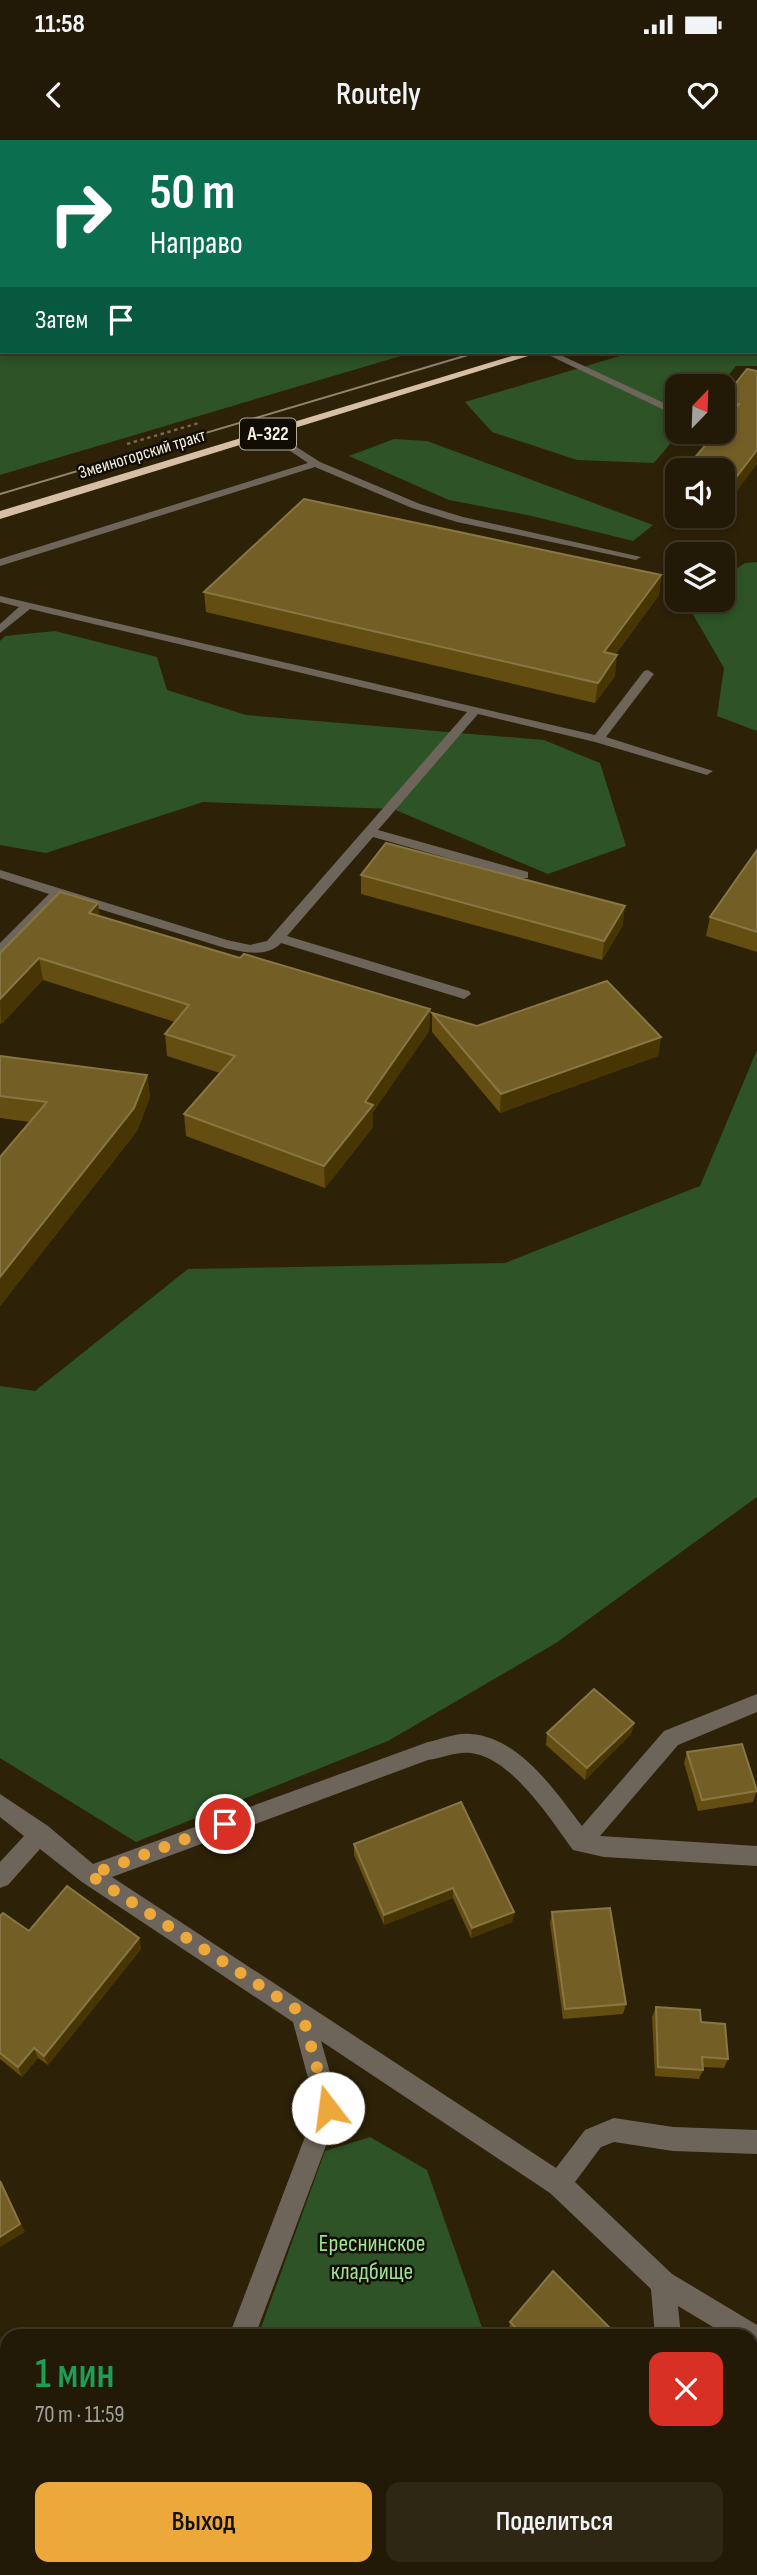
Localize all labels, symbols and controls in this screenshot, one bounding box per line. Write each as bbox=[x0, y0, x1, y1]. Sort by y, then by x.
text: 11:58 bbox=[35, 9, 85, 40]
text: Routely bbox=[336, 75, 421, 114]
icon: back bbox=[35, 76, 73, 114]
icon: heart bbox=[684, 76, 722, 114]
text: 50 m bbox=[150, 164, 235, 223]
icon: right bbox=[35, 168, 126, 259]
text: Направо bbox=[150, 224, 243, 263]
icon: arrive bbox=[102, 301, 140, 339]
text: Затем bbox=[35, 305, 88, 336]
north arrow bbox=[665, 374, 735, 444]
map controls bbox=[665, 374, 735, 612]
road number: А-322 bbox=[240, 418, 296, 450]
street label: Змеиногорский тракт bbox=[76, 425, 208, 483]
button: sound bbox=[665, 458, 735, 528]
button: layers bbox=[665, 542, 735, 612]
pin bbox=[195, 1794, 255, 1854]
icon: arrive bbox=[206, 1805, 244, 1843]
position arrow bbox=[291, 2071, 365, 2145]
park label: Ереснинское кладбище bbox=[319, 2229, 425, 2286]
text: 1 мин bbox=[35, 2349, 115, 2400]
button: close bbox=[649, 2352, 723, 2426]
text: 70 m · 11:59 bbox=[35, 2401, 125, 2429]
button: Выход bbox=[35, 2482, 372, 2562]
button: Поделиться bbox=[386, 2482, 723, 2562]

